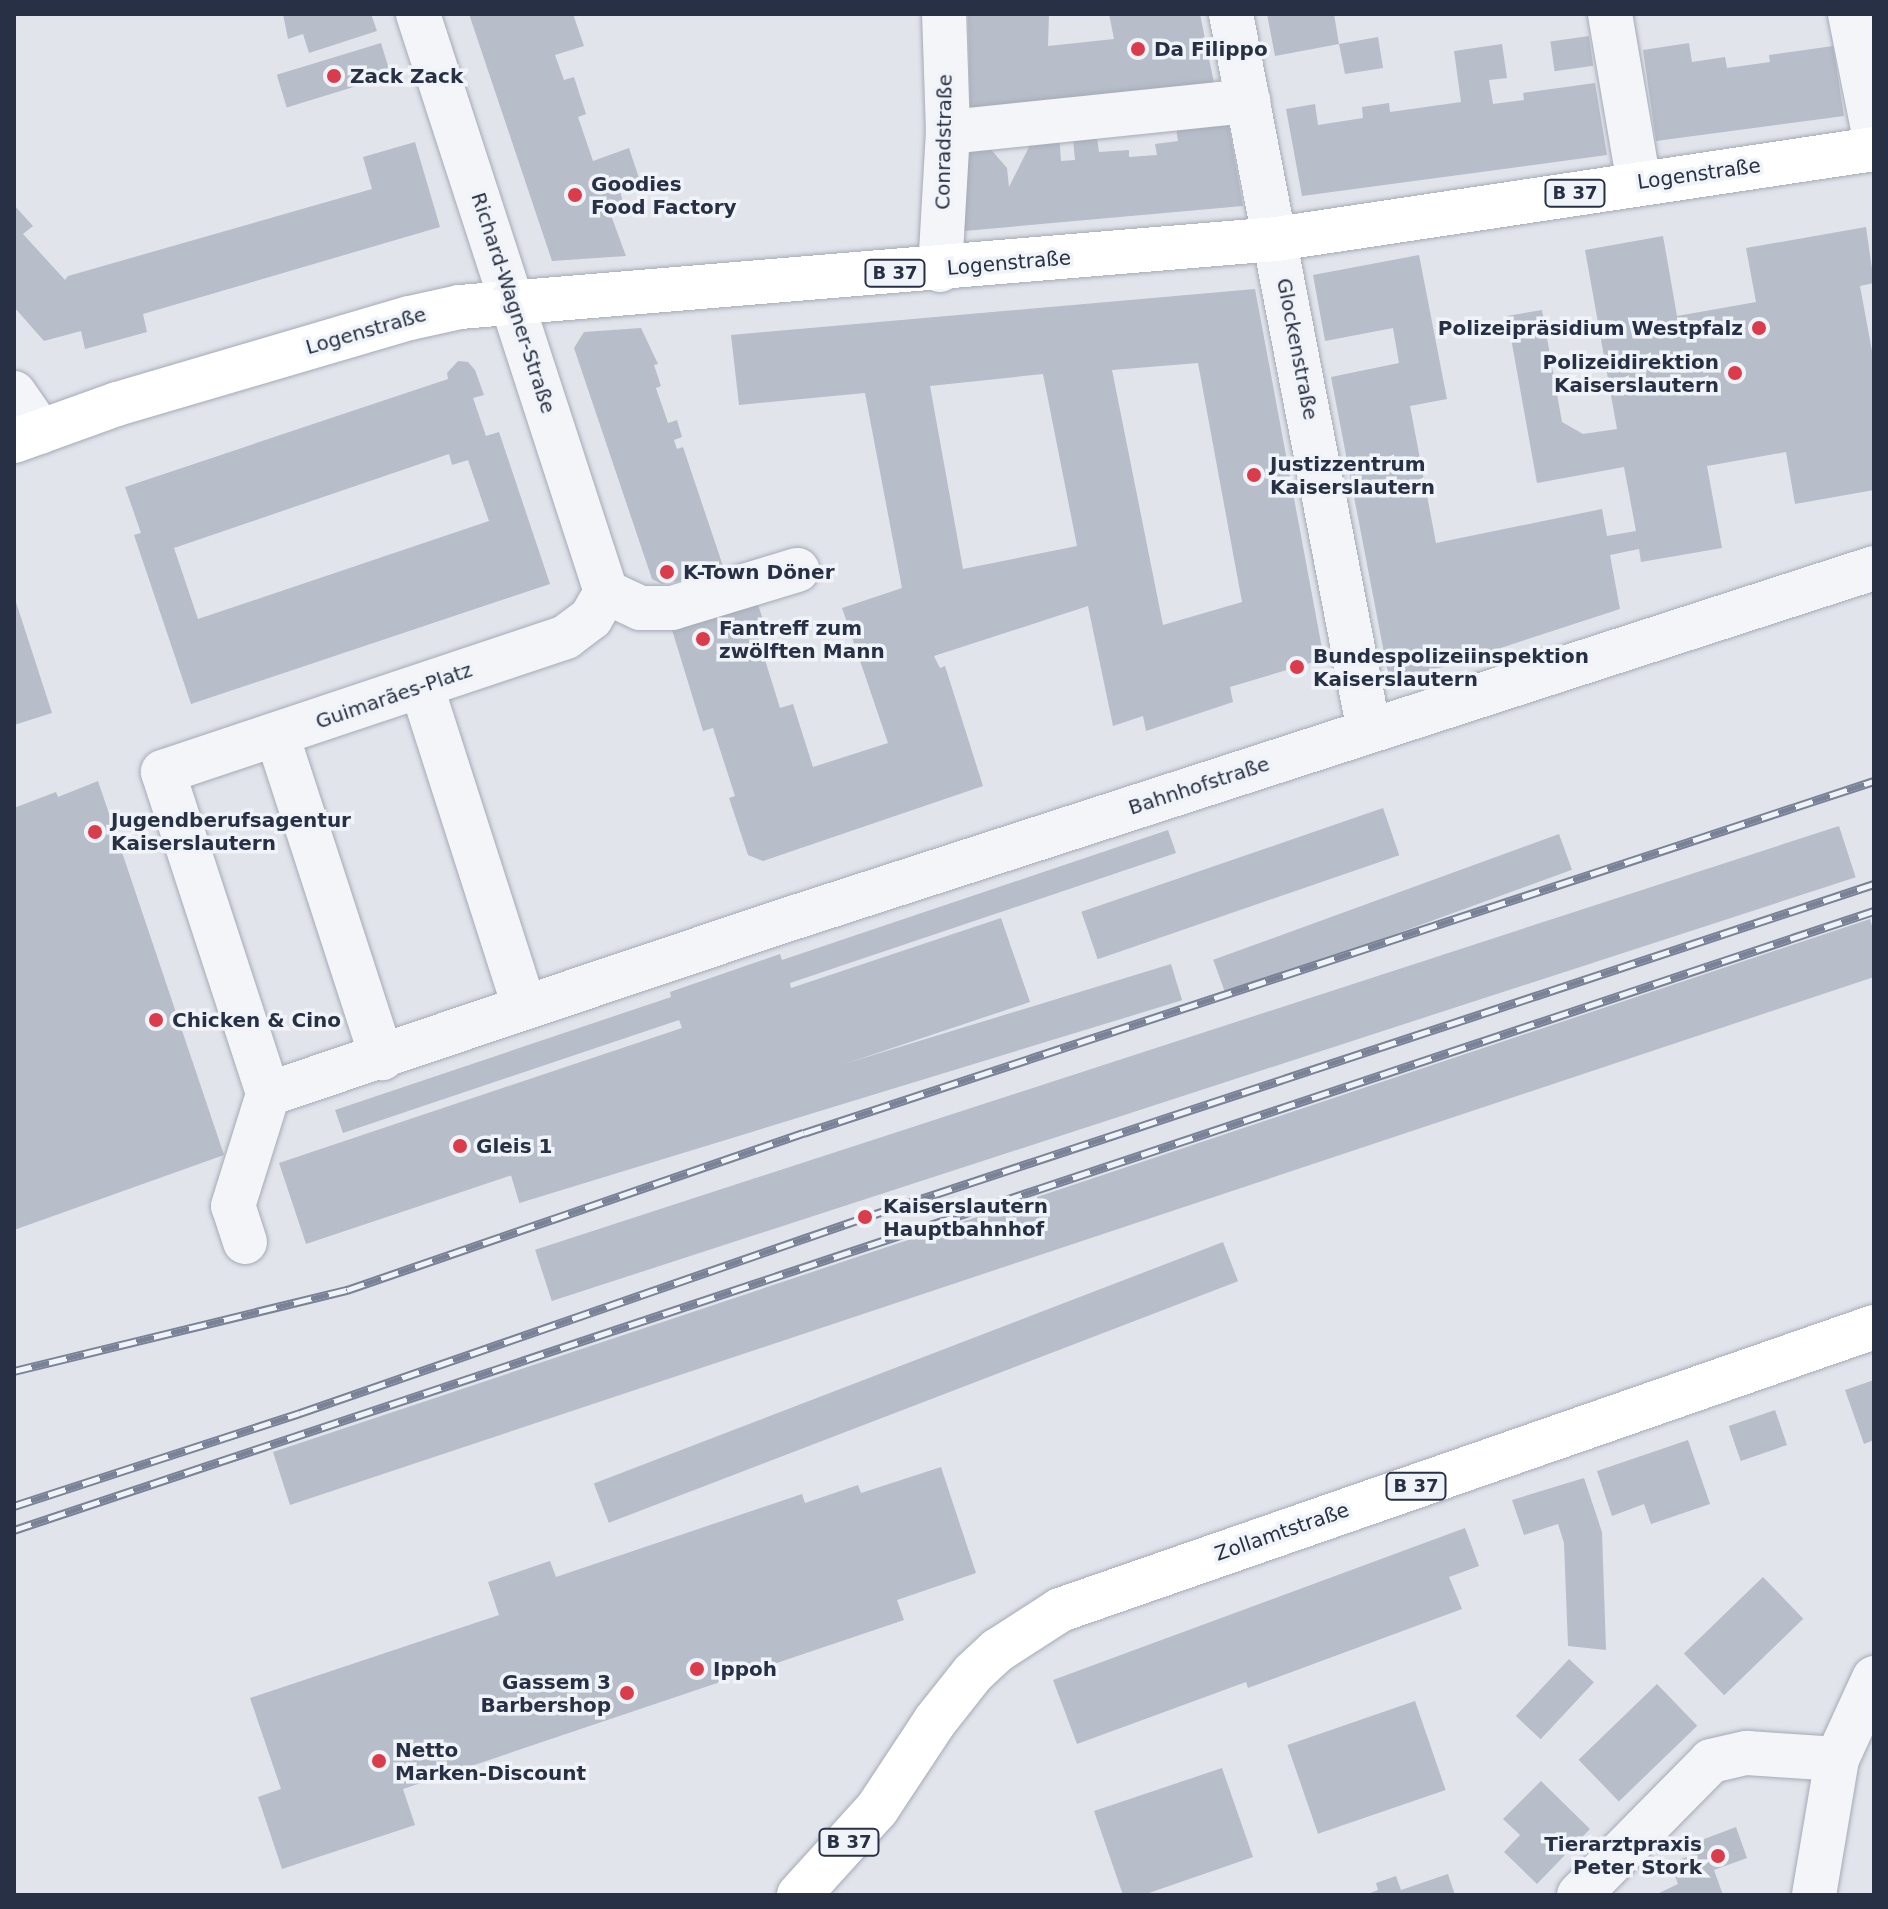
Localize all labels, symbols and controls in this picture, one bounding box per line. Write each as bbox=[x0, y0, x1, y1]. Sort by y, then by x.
place label: Da Filippo bbox=[1154, 37, 1268, 61]
marker: Da Filippo bbox=[1129, 40, 1147, 58]
place label: Zack Zack bbox=[350, 64, 463, 88]
marker: Zack Zack bbox=[325, 67, 343, 85]
street label: Conradstraße bbox=[931, 74, 957, 210]
street label: Logenstraße bbox=[1636, 153, 1762, 195]
place label: Goodies Food Factory bbox=[591, 172, 737, 219]
road number: B 37 bbox=[1543, 179, 1607, 207]
marker: Goodies Food Factory bbox=[566, 186, 584, 204]
street label: Richard-Wagner-Straße bbox=[466, 190, 560, 416]
street label: Logenstraße bbox=[946, 246, 1072, 280]
road number: B 37 bbox=[863, 259, 927, 287]
street label: Glockenstraße bbox=[1272, 276, 1322, 422]
street label: Logenstraße bbox=[303, 302, 429, 360]
place label: Polizeipräsidium Westpfalz bbox=[1438, 316, 1743, 340]
marker: Polizeipräsidium Westpfalz bbox=[1750, 319, 1768, 337]
place label: Polizeidirektion Kaiserslautern bbox=[1543, 350, 1719, 397]
marker: Polizeidirektion Kaiserslautern bbox=[1726, 364, 1744, 382]
place label: Justizzentrum Kaiserslautern bbox=[1270, 452, 1435, 499]
marker: Justizzentrum Kaiserslautern bbox=[1245, 466, 1263, 484]
place label: K-Town Döner bbox=[683, 560, 835, 584]
marker: K-Town Döner bbox=[658, 563, 676, 581]
place label: Fantreff zum zwölften Mann bbox=[719, 616, 885, 663]
marker: Fantreff zum zwölften Mann bbox=[694, 630, 712, 648]
place label: Bundespolizeiinspektion Kaiserslautern bbox=[1313, 644, 1589, 691]
street label: Guimarães-Platz bbox=[313, 658, 475, 734]
marker: Bundespolizeiinspektion Kaiserslautern bbox=[1288, 658, 1306, 676]
street label: Bahnhofstraße bbox=[1125, 752, 1273, 820]
place label: Jugendberufsagentur Kaiserslautern bbox=[111, 808, 351, 855]
marker: Jugendberufsagentur Kaiserslautern bbox=[86, 823, 104, 841]
place label: Chicken & Cino bbox=[172, 1008, 341, 1032]
marker: Chicken & Cino bbox=[147, 1011, 165, 1029]
place label: Gleis 1 bbox=[476, 1134, 552, 1158]
marker: Gleis 1 bbox=[451, 1137, 469, 1155]
place label: Kaiserslautern Hauptbahnhof bbox=[883, 1194, 1048, 1241]
marker: Kaiserslautern Hauptbahnhof bbox=[854, 1206, 876, 1228]
road number: B 37 bbox=[1384, 1472, 1448, 1500]
street label: Zollamtstraße bbox=[1212, 1498, 1352, 1566]
place label: Ippoh bbox=[713, 1657, 777, 1681]
marker: Ippoh bbox=[688, 1660, 706, 1678]
place label: Gassem 3 Barbershop bbox=[480, 1670, 611, 1717]
marker: Gassem 3 Barbershop bbox=[618, 1684, 636, 1702]
place label: Netto Marken-Discount bbox=[395, 1738, 586, 1785]
marker: Netto Marken-Discount bbox=[370, 1752, 388, 1770]
road number: B 37 bbox=[817, 1828, 881, 1856]
place label: Tierarztpraxis Peter Stork bbox=[1544, 1832, 1702, 1879]
marker: Tierarztpraxis Peter Stork bbox=[1709, 1847, 1727, 1865]

